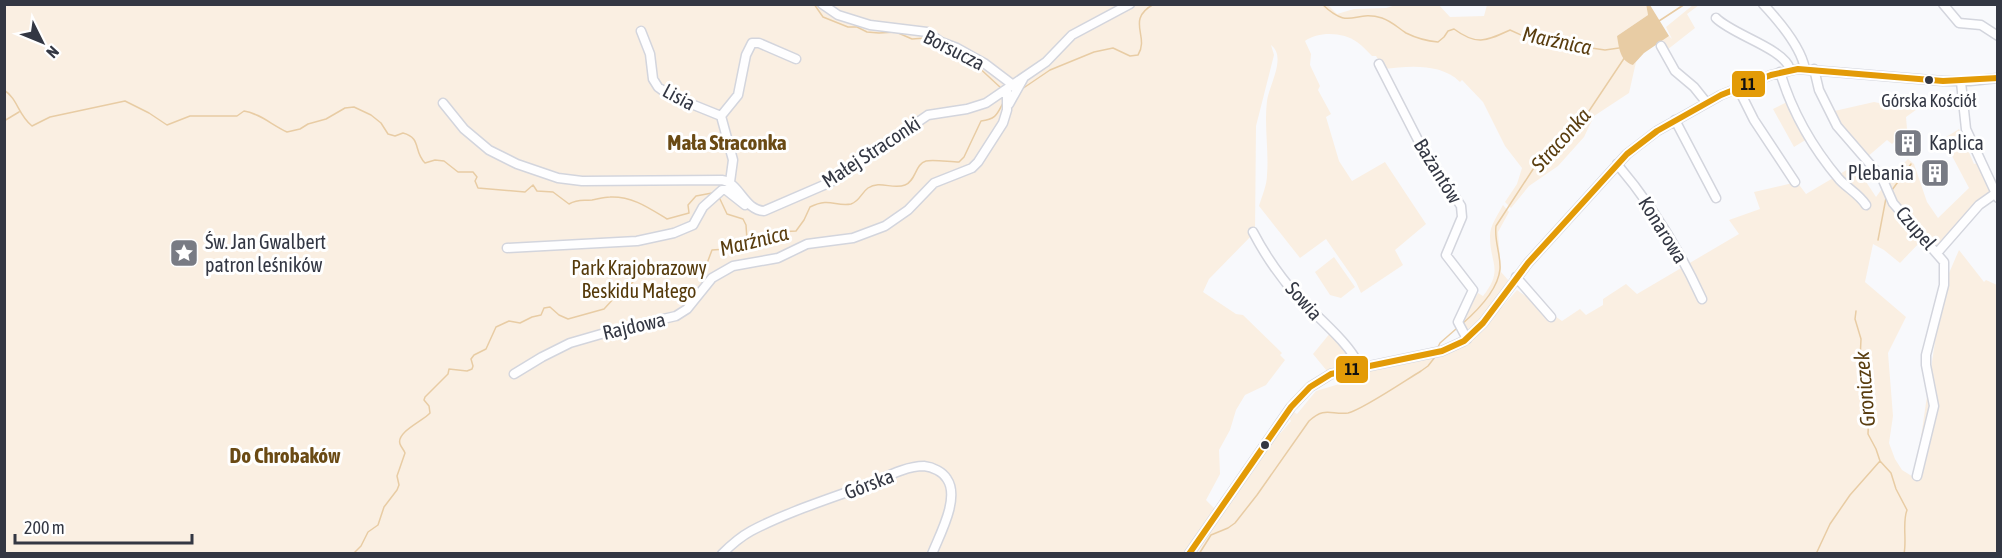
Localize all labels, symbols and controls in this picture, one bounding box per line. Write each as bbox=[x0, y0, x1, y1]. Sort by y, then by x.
north arrow bbox=[12, 12, 72, 72]
water label: Marźnica bbox=[1520, 21, 1594, 59]
street label: Borsucza bbox=[920, 24, 989, 75]
text: N bbox=[43, 43, 63, 62]
line badge: 11 bbox=[1731, 70, 1766, 98]
marker: Górska Kościół bbox=[1923, 74, 1935, 86]
text: 11 bbox=[1740, 75, 1756, 93]
street label: Lisia bbox=[659, 79, 699, 115]
place label: Górska Kościół bbox=[1881, 90, 1977, 111]
water label: Straconka bbox=[1525, 103, 1595, 177]
street label: Małej Straconki bbox=[817, 111, 924, 192]
building icon: Kaplica bbox=[1892, 127, 1924, 159]
district label: Mała Straconka bbox=[667, 130, 787, 154]
place label: Kaplica bbox=[1929, 131, 1984, 154]
street label: Bażantów bbox=[1410, 134, 1467, 207]
building icon: Plebania bbox=[1919, 157, 1951, 189]
place label: Plebania bbox=[1848, 161, 1914, 184]
street label: Konarowa bbox=[1634, 192, 1693, 267]
street label: Czupel bbox=[1891, 201, 1942, 255]
water label: Marźnica bbox=[717, 220, 791, 260]
place label: Św. Jan Gwalbert patron leśników bbox=[205, 230, 326, 276]
place icon: Św. Jan Gwalbert patron leśników bbox=[168, 237, 200, 269]
park label: Park Krajobrazowy Beskidu Małego bbox=[571, 256, 707, 302]
street label: Sowia bbox=[1281, 277, 1327, 325]
street label: Rajdowa bbox=[600, 307, 667, 344]
water label: Groniczek bbox=[1849, 350, 1879, 428]
line badge: 11 bbox=[1335, 355, 1369, 384]
text: 11 bbox=[1344, 360, 1360, 378]
unlabelled marker bbox=[1259, 439, 1271, 451]
district label: Do Chrobaków bbox=[230, 443, 341, 467]
street label: Górska bbox=[841, 464, 897, 503]
scale bar bbox=[15, 507, 192, 545]
text: 200 m bbox=[24, 517, 65, 538]

